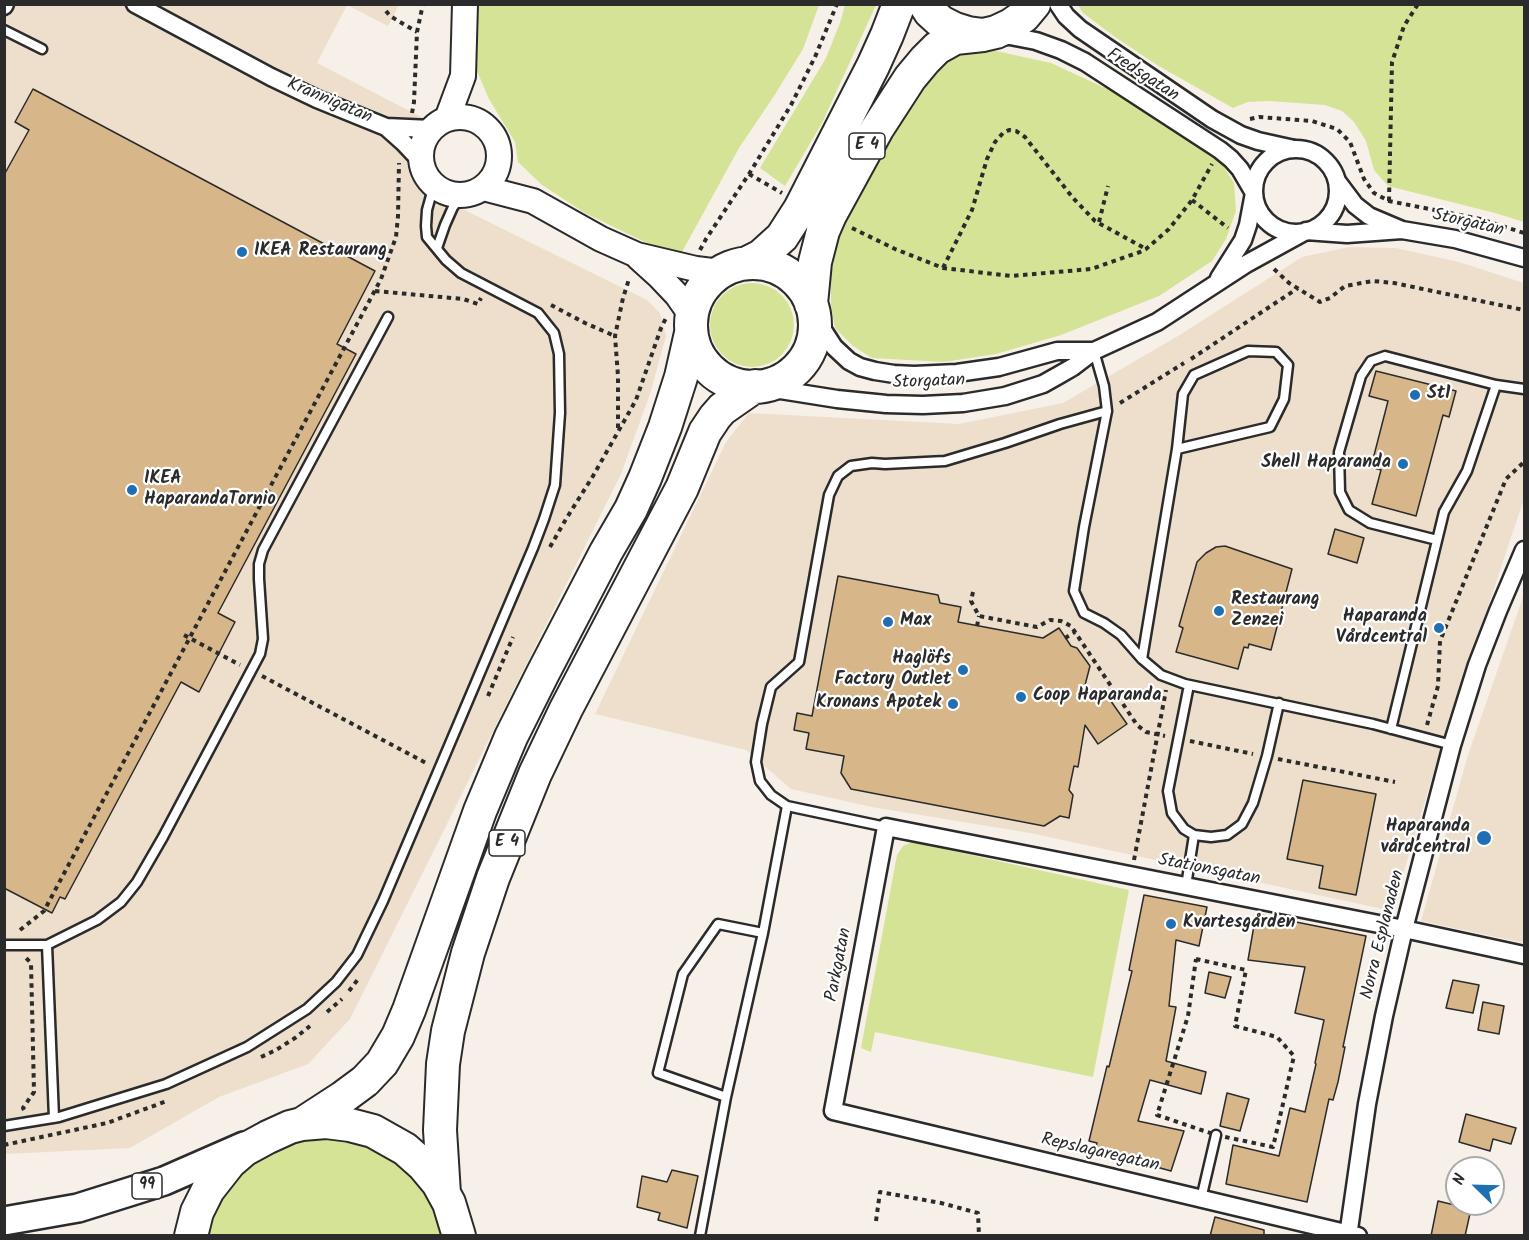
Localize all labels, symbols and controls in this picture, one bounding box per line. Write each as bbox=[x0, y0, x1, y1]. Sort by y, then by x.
street label: Fredsgatan bbox=[1102, 45, 1182, 107]
street label: Krannigatan bbox=[283, 74, 375, 130]
road number: E 4 bbox=[849, 133, 885, 159]
street label: Storgatan bbox=[1430, 205, 1506, 243]
place label: IKEA Restaurang bbox=[254, 241, 387, 263]
marker: IKEA Restaurang bbox=[235, 245, 249, 259]
street label: Storgatan bbox=[892, 371, 966, 395]
place label: St1 bbox=[1427, 384, 1450, 406]
marker: St1 bbox=[1408, 388, 1422, 402]
place label: Shell Haparanda bbox=[1261, 453, 1391, 475]
marker: Shell Haparanda bbox=[1396, 457, 1410, 471]
place label: IKEA HaparandaTornio bbox=[144, 469, 276, 512]
marker: IKEA HaparandaTornio bbox=[125, 483, 139, 497]
place label: Restaurang Zenzei bbox=[1231, 590, 1319, 632]
marker: Restaurang Zenzei bbox=[1212, 604, 1226, 618]
place label: Haparanda Vårdcentral bbox=[1336, 607, 1427, 650]
place label: Max bbox=[900, 611, 931, 633]
marker: Max bbox=[881, 615, 895, 629]
marker: Haparanda Vårdcentral bbox=[1432, 621, 1446, 635]
place label: Haglöfs Factory Outlet bbox=[834, 649, 951, 692]
marker: Haglöfs Factory Outlet bbox=[956, 663, 970, 677]
place label: Coop Haparanda bbox=[1033, 686, 1161, 708]
marker: Coop Haparanda bbox=[1014, 690, 1028, 704]
place label: Kronans Apotek bbox=[816, 693, 941, 715]
marker: Kronans Apotek bbox=[946, 697, 960, 711]
place label: Haparanda vårdcentral bbox=[1381, 817, 1470, 860]
marker: Haparanda vårdcentral bbox=[1475, 829, 1493, 847]
road number: E 4 bbox=[489, 830, 525, 856]
street label: Stationsgatan bbox=[1156, 851, 1262, 891]
street label: Norra Esplanaden bbox=[1358, 868, 1410, 1002]
place label: Kvartesgården bbox=[1183, 913, 1295, 935]
marker: Kvartesgården bbox=[1164, 917, 1178, 931]
street label: Parkgatan bbox=[822, 926, 858, 1004]
street label: Repslagaregatan bbox=[1039, 1130, 1161, 1178]
north arrow bbox=[1445, 1156, 1505, 1216]
text: N bbox=[1446, 1170, 1473, 1189]
road number: 99 bbox=[132, 1173, 162, 1199]

